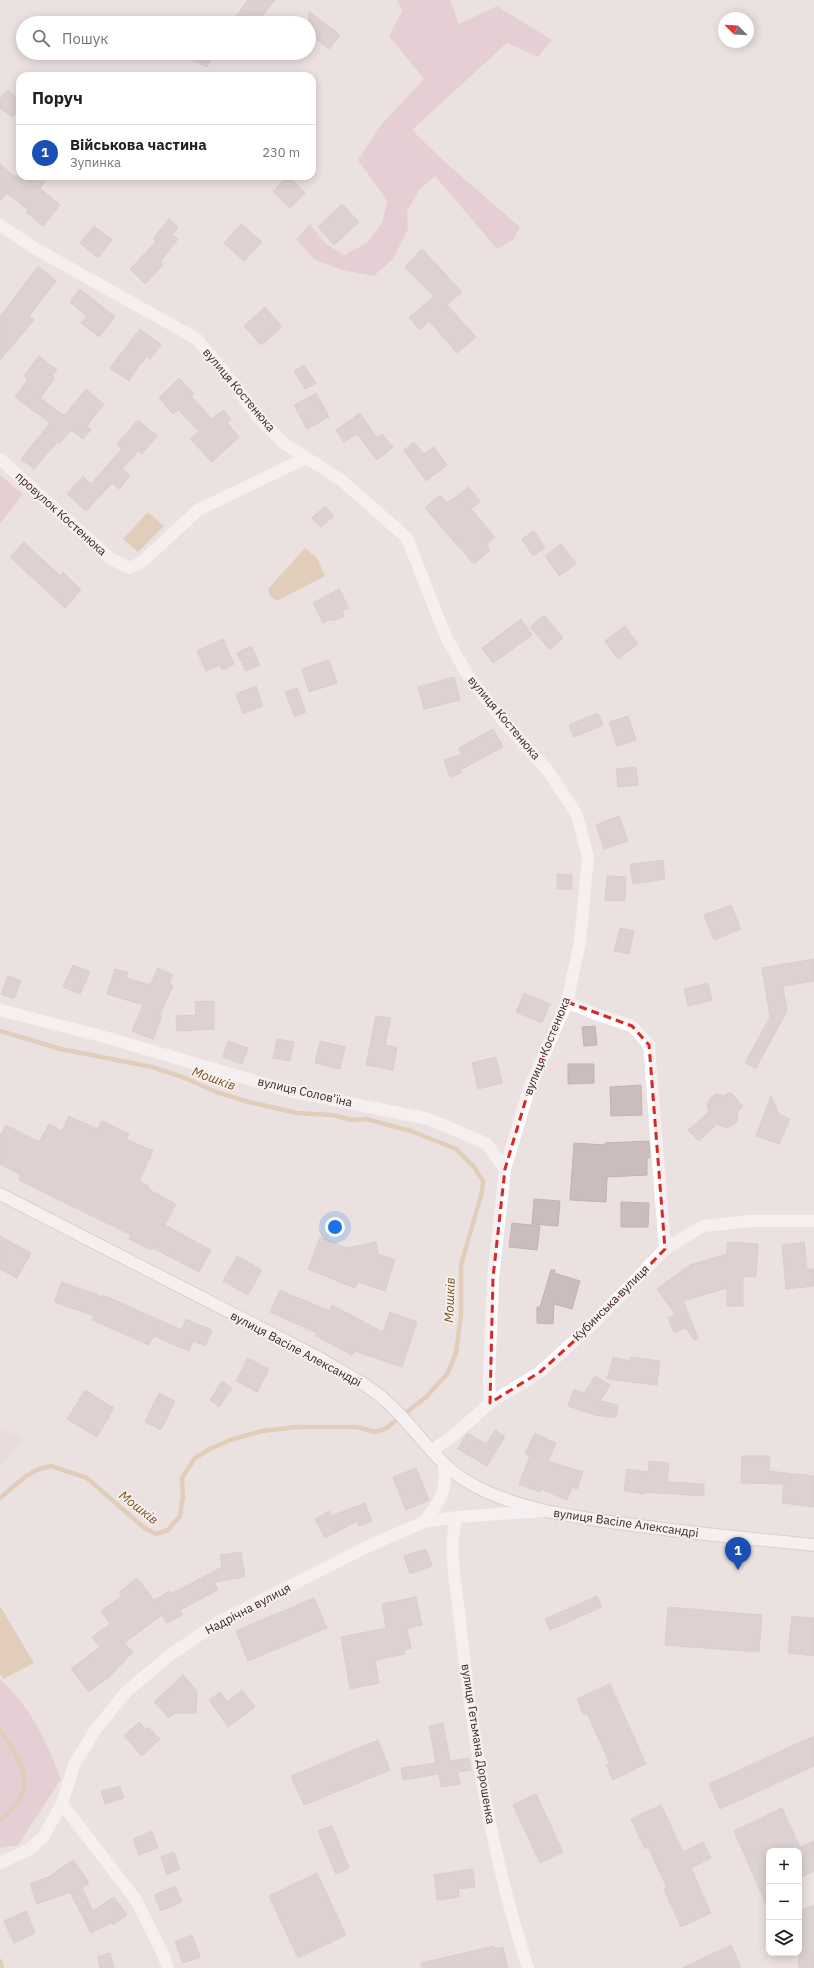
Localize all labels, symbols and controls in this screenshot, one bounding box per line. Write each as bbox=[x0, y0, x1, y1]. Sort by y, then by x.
north arrow bbox=[718, 12, 754, 48]
search box bbox=[16, 16, 316, 60]
icon: search bbox=[30, 27, 52, 49]
text: Пошук bbox=[62, 29, 109, 48]
text: Поруч bbox=[32, 87, 83, 109]
text: Військова частина bbox=[70, 135, 207, 154]
text: 1 bbox=[41, 144, 49, 161]
text: 230 m bbox=[262, 144, 300, 161]
text: Зупинка bbox=[70, 154, 121, 171]
street label: вулиця Костенюка bbox=[200, 345, 279, 435]
street label: провулок Костенюка bbox=[13, 469, 111, 559]
street label: вулиця Костенюка bbox=[465, 673, 544, 763]
street label: вулиця Костенюка bbox=[520, 994, 573, 1097]
water label: Мошків bbox=[190, 1063, 238, 1094]
street label: вулиця Солов'їна bbox=[256, 1073, 355, 1110]
your location bbox=[325, 1217, 345, 1237]
street label: Кубинська вулиця bbox=[569, 1261, 652, 1344]
water label: Мошків bbox=[440, 1277, 459, 1323]
street label: вулиця Васіле Александрі bbox=[228, 1308, 364, 1390]
water label: Мошків bbox=[116, 1487, 162, 1528]
street label: вулиця Васіле Александрі bbox=[553, 1505, 700, 1540]
pin: 1 bbox=[725, 1537, 751, 1570]
street label: Надрічна вулиця bbox=[202, 1580, 293, 1637]
street label: вулиця Гетьмана Дорошенка bbox=[458, 1663, 499, 1826]
map controls bbox=[766, 1848, 802, 1956]
button: + bbox=[766, 1848, 802, 1884]
button: − bbox=[766, 1884, 802, 1920]
button: layers bbox=[766, 1920, 802, 1956]

